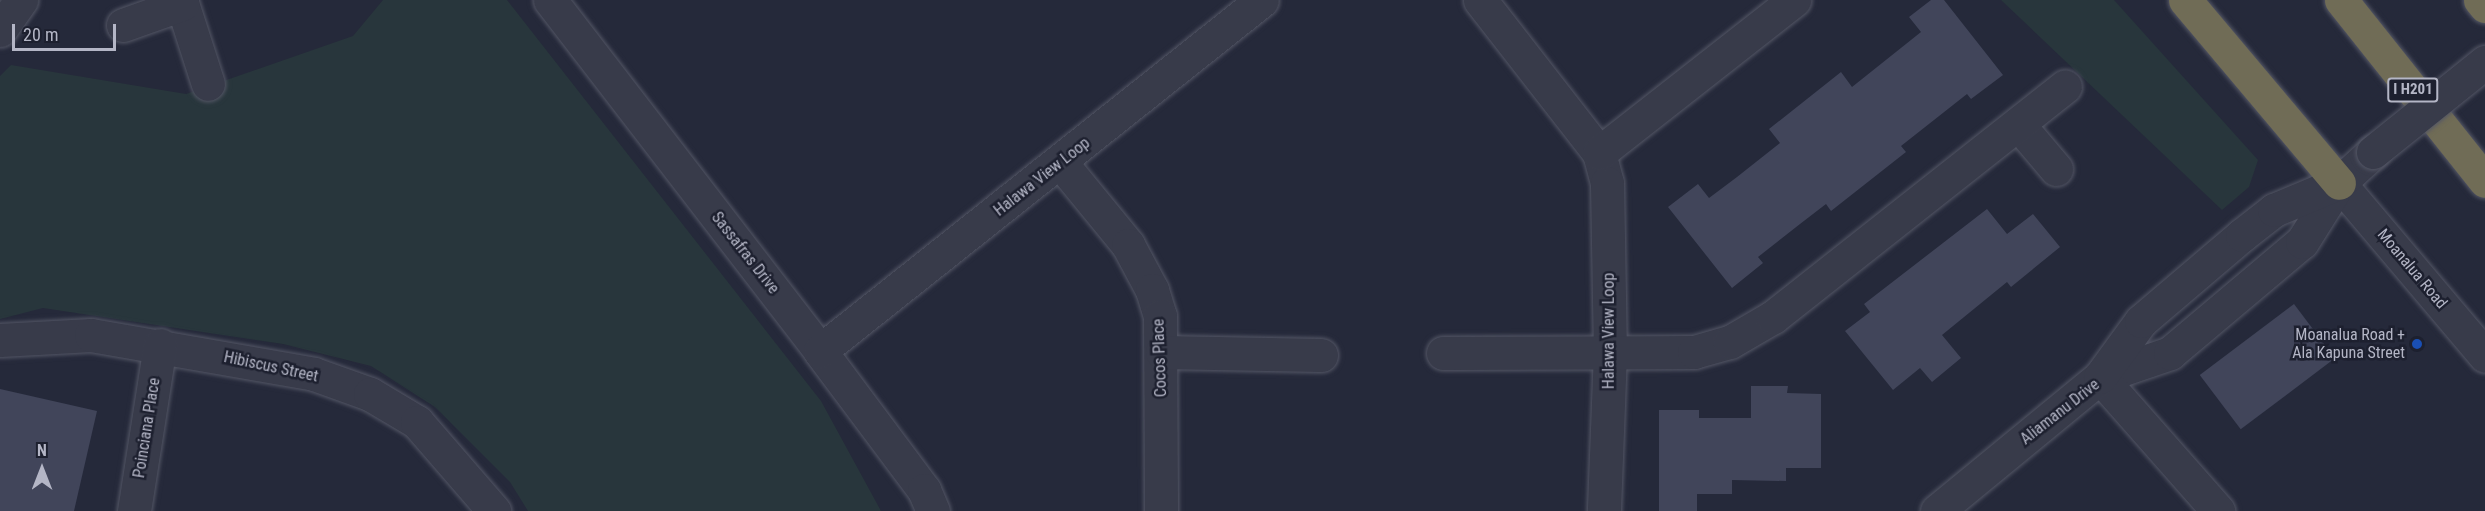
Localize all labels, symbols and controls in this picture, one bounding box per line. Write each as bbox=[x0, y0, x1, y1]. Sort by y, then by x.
scale bar bbox=[15, 12, 118, 50]
text: 20 m bbox=[23, 24, 58, 45]
road number: I H201 bbox=[2386, 78, 2440, 102]
street label: Halawa View Loop bbox=[990, 134, 1094, 220]
street label: Sassafras Drive bbox=[707, 208, 783, 298]
street label: Moanalua Road bbox=[2373, 225, 2451, 313]
street label: Halawa View Loop bbox=[1599, 273, 1619, 389]
street label: Cocos Place bbox=[1149, 318, 1171, 398]
place label: Moanalua Road + Ala Kapuna Street bbox=[2292, 325, 2405, 363]
marker: Moanalua Road + Ala Kapuna Street bbox=[2410, 337, 2424, 351]
street label: Hibiscus Street bbox=[222, 348, 320, 386]
street label: Aliamanu Drive bbox=[2017, 375, 2103, 449]
street label: Poinciana Place bbox=[130, 377, 164, 479]
north arrow bbox=[12, 439, 72, 499]
text: N bbox=[37, 441, 47, 460]

